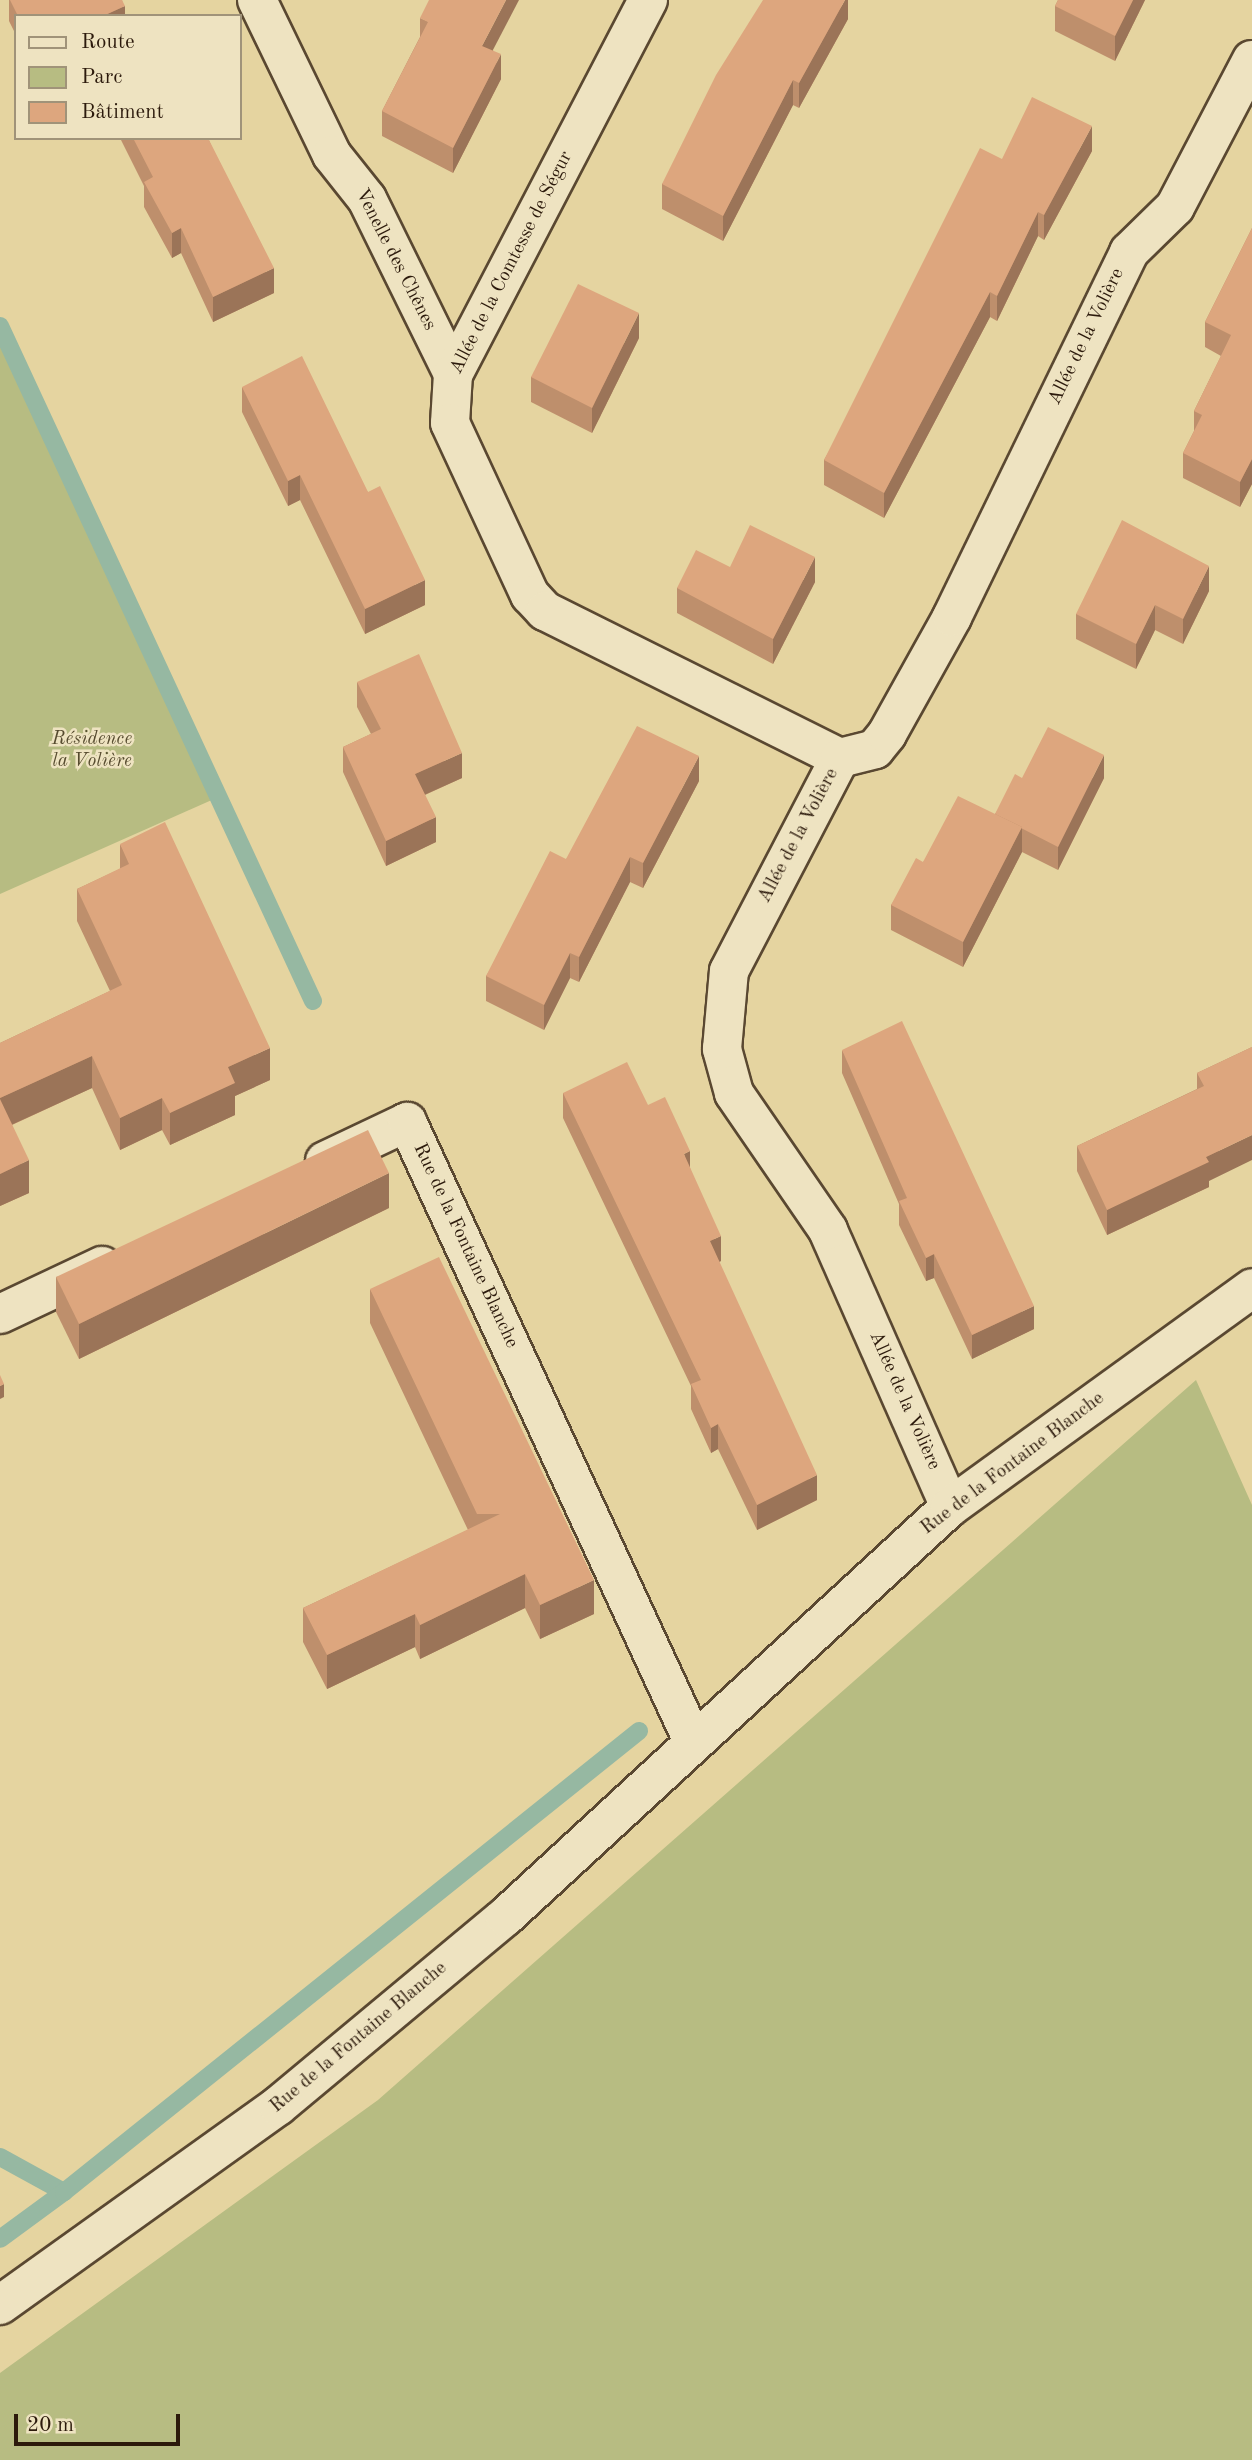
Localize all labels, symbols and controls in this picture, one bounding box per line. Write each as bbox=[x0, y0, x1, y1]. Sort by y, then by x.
legend bbox=[14, 14, 242, 140]
text: Route bbox=[81, 32, 135, 53]
text: Parc bbox=[81, 67, 123, 88]
text: Bâtiment bbox=[81, 102, 164, 123]
street label: Allée de la Comtesse de Ségur bbox=[446, 148, 578, 378]
street label: Venelle des Chênes bbox=[349, 185, 441, 335]
street label: Allée de la Volière bbox=[1044, 265, 1130, 409]
park label: Résidence la Volière bbox=[52, 729, 132, 773]
street label: Allée de la Volière bbox=[754, 765, 844, 907]
street label: Rue de la Fontaine Blanche bbox=[407, 1140, 523, 1352]
street label: Allée de la Volière bbox=[863, 1328, 945, 1474]
street label: Rue de la Fontaine Blanche bbox=[917, 1388, 1109, 1540]
street label: Rue de la Fontaine Blanche bbox=[266, 1957, 452, 2119]
scale bar bbox=[18, 2400, 184, 2444]
text: 20 m bbox=[27, 2415, 74, 2436]

